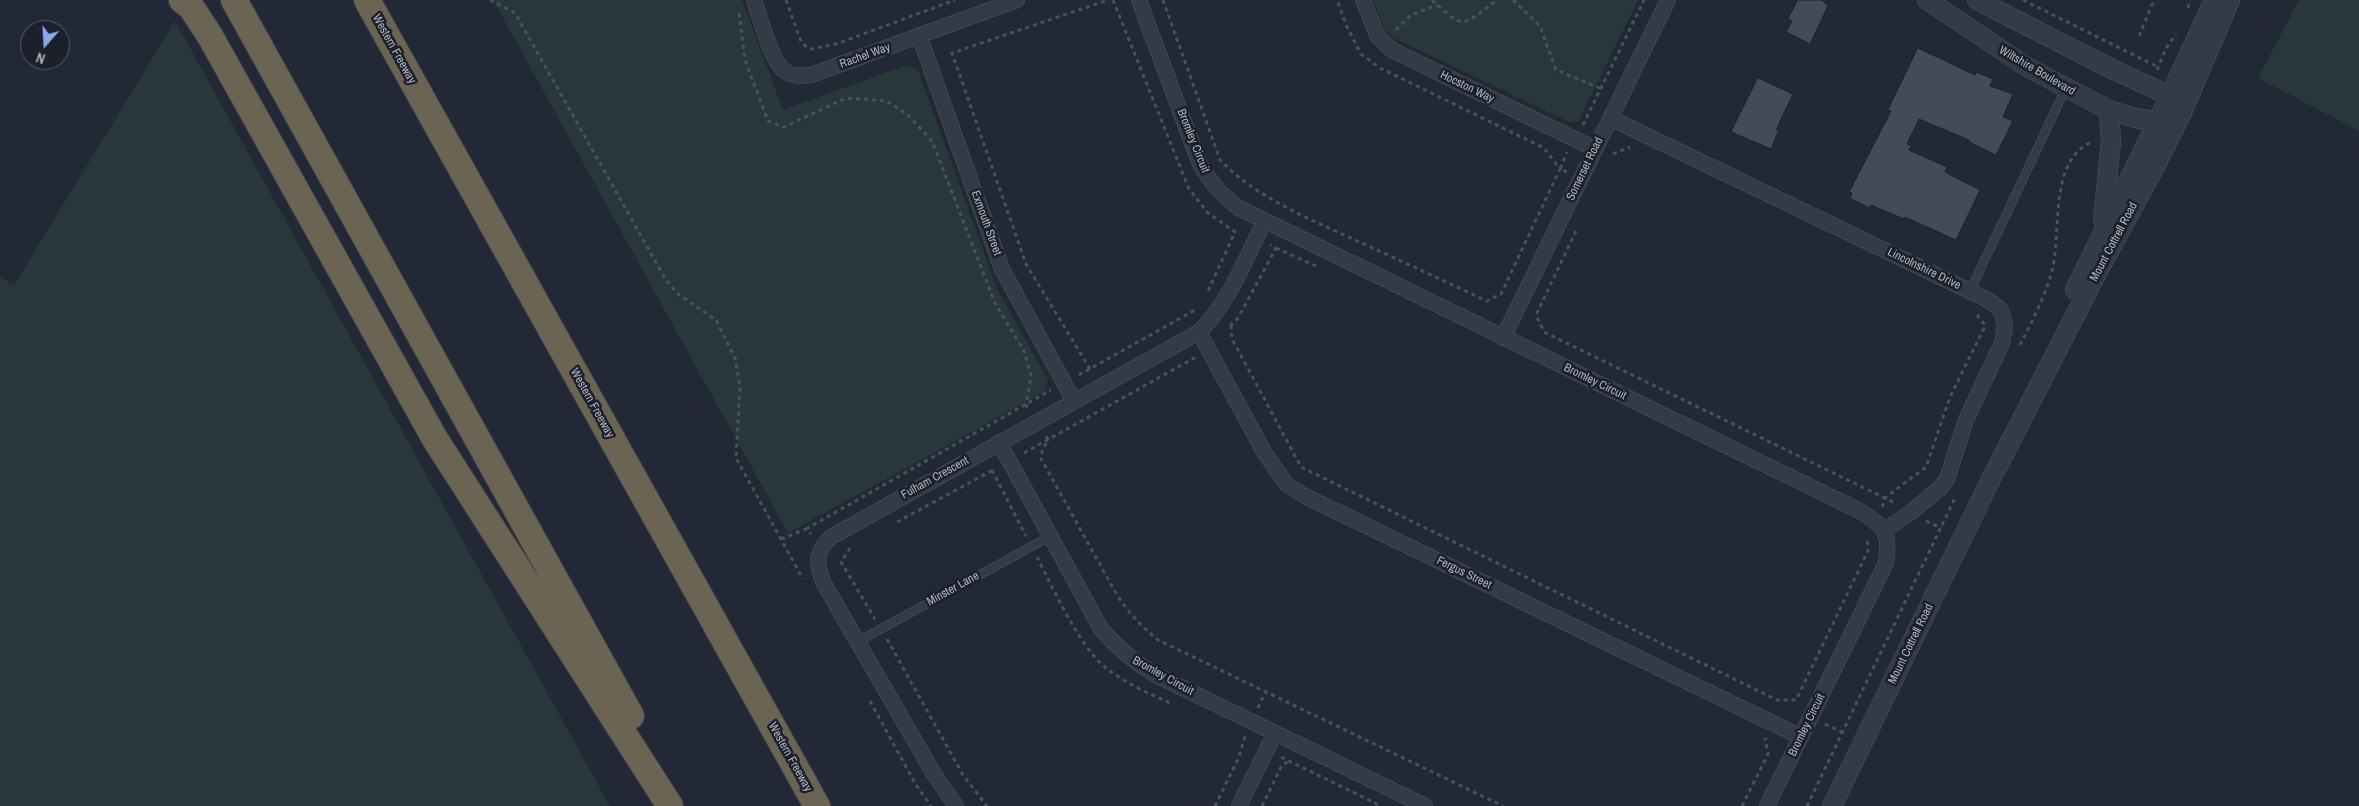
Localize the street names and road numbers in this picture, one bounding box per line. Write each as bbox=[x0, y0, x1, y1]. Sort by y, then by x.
street label: Western Freeway bbox=[369, 12, 419, 86]
street label: Rachel Way bbox=[838, 40, 892, 72]
street label: Wiltshire Boulevard bbox=[1996, 43, 2078, 99]
street label: Hocston Way bbox=[1438, 68, 1496, 106]
street label: Bromley Circuit bbox=[1174, 107, 1212, 175]
street label: Somerset Road bbox=[1564, 135, 1606, 203]
street label: Exmouth Street bbox=[968, 189, 1004, 257]
street label: Mount Cottrell Road bbox=[2087, 200, 2141, 284]
street label: Lincolnshire Drive bbox=[1885, 245, 1963, 293]
street label: Bromley Circuit bbox=[1561, 361, 1629, 403]
street label: Western Freeway bbox=[567, 366, 617, 440]
street label: Fulham Crescent bbox=[899, 454, 971, 502]
street label: Fergus Street bbox=[1434, 554, 1494, 592]
street label: Minster Lane bbox=[924, 569, 982, 609]
street label: Mount Cottrell Road bbox=[1885, 602, 1937, 686]
street label: Bromley Circuit bbox=[1130, 653, 1196, 699]
street label: Bromley Circuit bbox=[1786, 691, 1828, 759]
street label: Western Freeway bbox=[765, 720, 815, 794]

